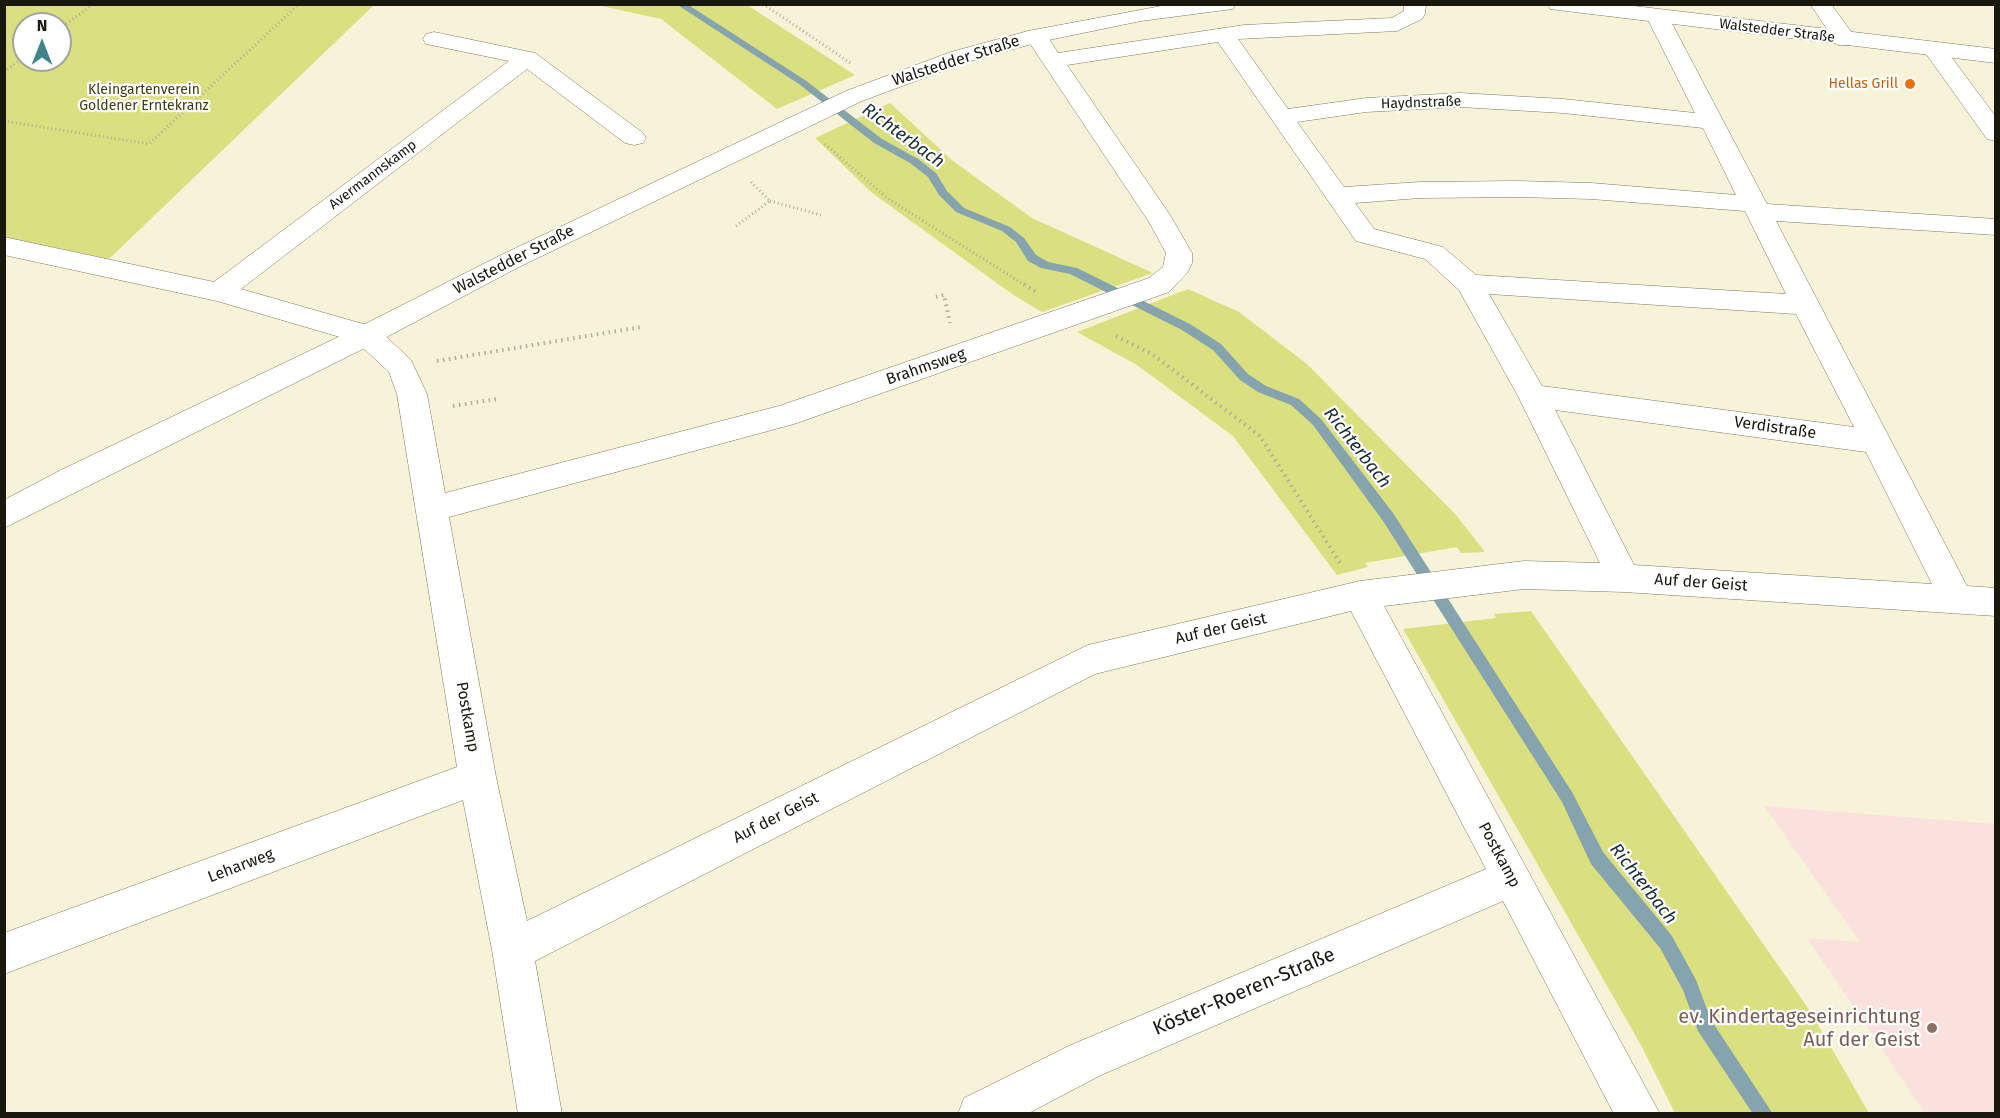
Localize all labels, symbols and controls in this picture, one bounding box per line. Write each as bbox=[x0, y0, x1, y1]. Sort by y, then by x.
north arrow bbox=[12, 12, 72, 72]
text: N bbox=[37, 16, 47, 35]
street label: Walstedder Straße bbox=[1718, 16, 1836, 46]
street label: Walstedder Straße bbox=[890, 31, 1022, 91]
place label: Hellas Grill bbox=[1829, 76, 1898, 92]
marker: Hellas Grill bbox=[1903, 77, 1917, 91]
park label: Kleingartenverein Goldener Erntekranz bbox=[79, 82, 209, 114]
street label: Haydnstraße bbox=[1381, 93, 1461, 113]
water label: Richterbach bbox=[858, 99, 948, 173]
street label: Avermannskamp bbox=[326, 137, 420, 213]
street label: Walstedder Straße bbox=[450, 221, 578, 299]
street label: Brahmsweg bbox=[884, 344, 968, 390]
water label: Richterbach bbox=[1319, 403, 1395, 493]
street label: Verdistraße bbox=[1733, 413, 1817, 443]
street label: Auf der Geist bbox=[1654, 570, 1748, 596]
street label: Auf der Geist bbox=[1173, 609, 1269, 649]
street label: Postkamp bbox=[451, 680, 483, 754]
street label: Auf der Geist bbox=[730, 788, 822, 848]
street label: Postkamp bbox=[1474, 819, 1524, 891]
water label: Richterbach bbox=[1605, 839, 1681, 929]
street label: Leharweg bbox=[205, 845, 277, 887]
street label: Köster-Roeren-Straße bbox=[1149, 943, 1339, 1041]
place label: ev. Kindertageseinrichtung Auf der Geist bbox=[1678, 1005, 1920, 1052]
marker: ev. Kindertageseinrichtung Auf der Geist bbox=[1925, 1021, 1939, 1035]

